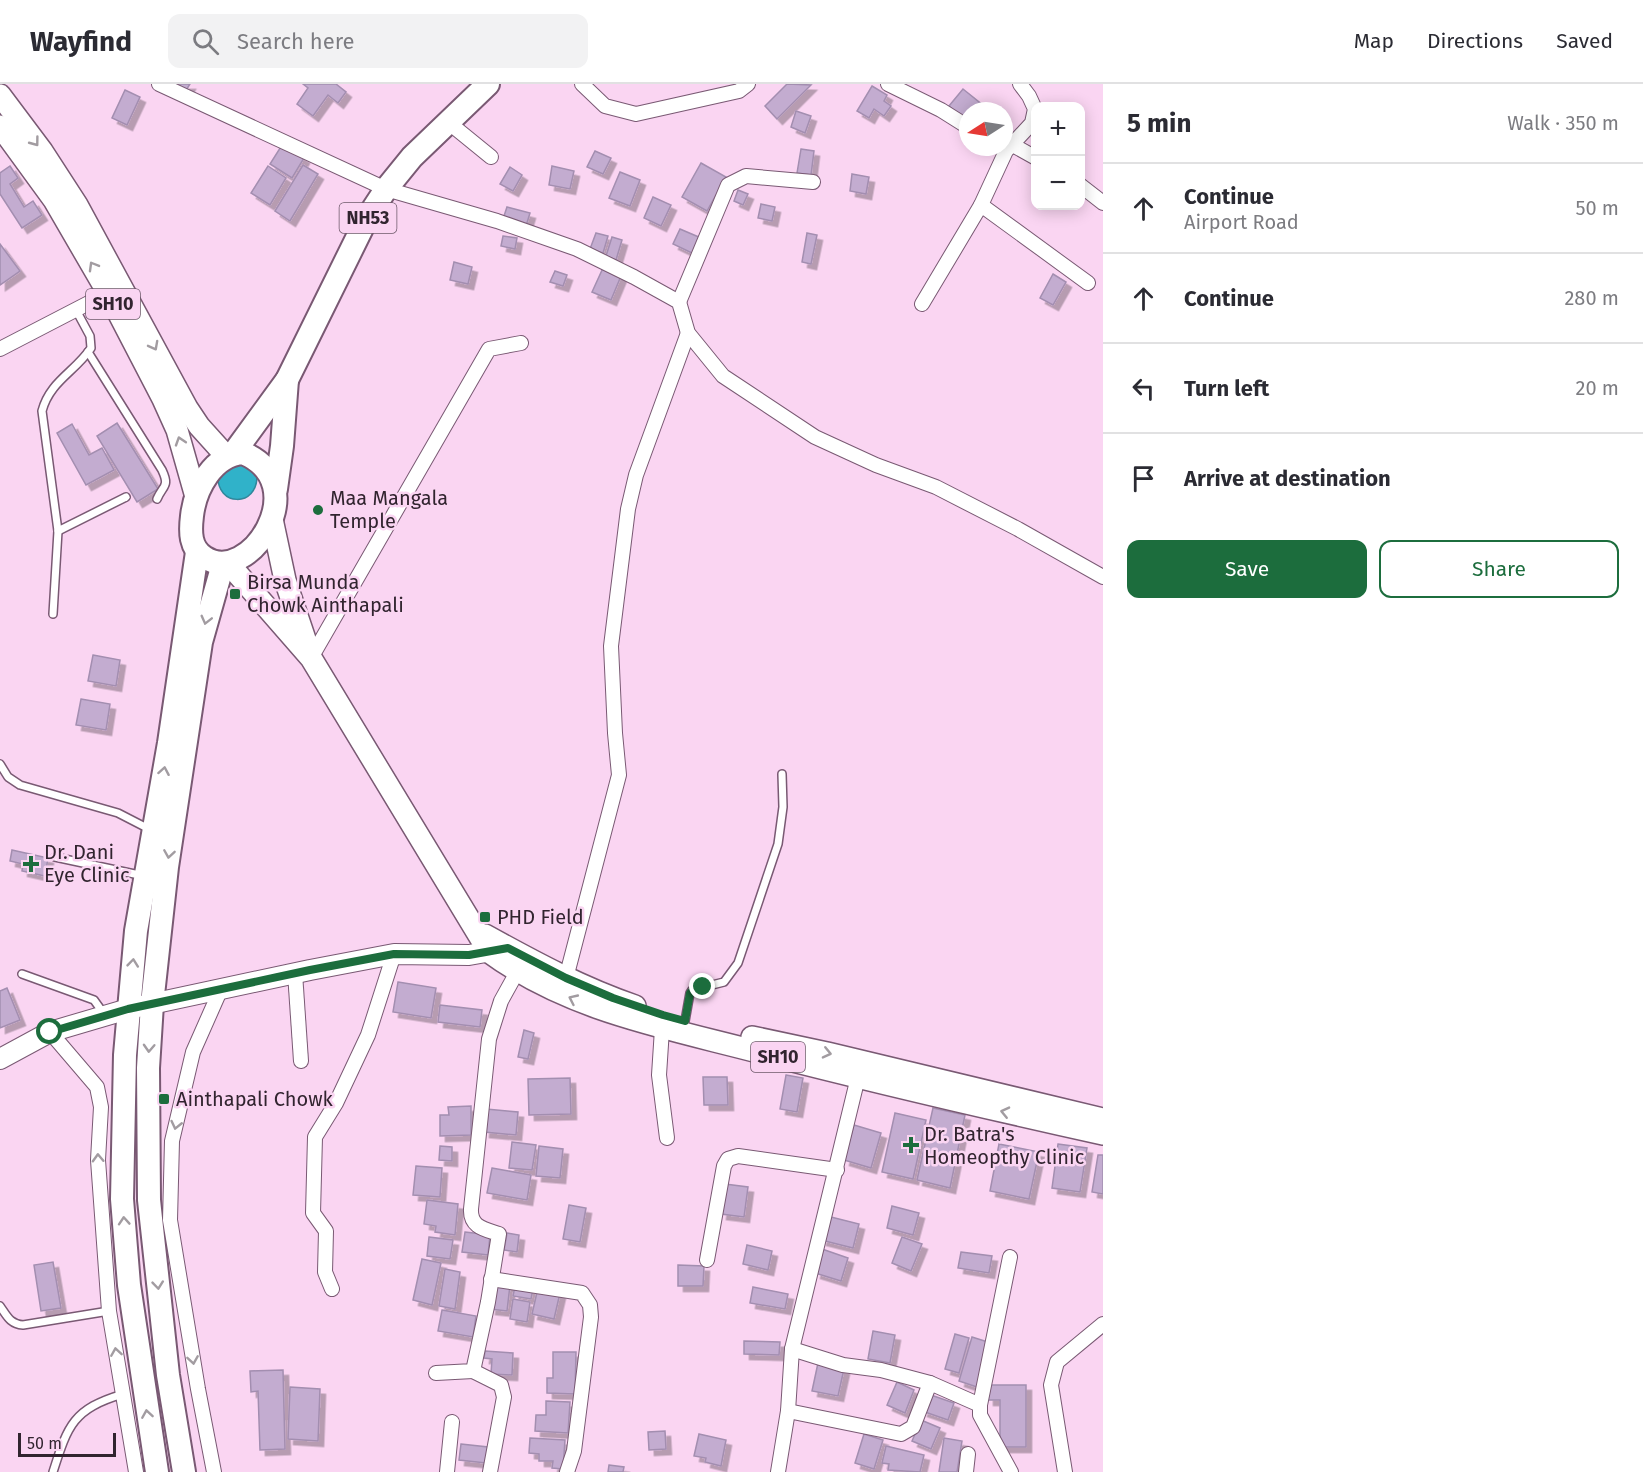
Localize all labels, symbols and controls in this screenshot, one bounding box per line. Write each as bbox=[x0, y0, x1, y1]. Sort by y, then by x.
search box bbox=[168, 14, 588, 68]
text: Wayfind bbox=[30, 25, 132, 58]
icon: search bbox=[189, 25, 222, 58]
text: Search here bbox=[237, 28, 355, 55]
text: Map bbox=[1354, 28, 1394, 54]
text: Directions bbox=[1427, 28, 1523, 54]
text: Saved bbox=[1556, 28, 1613, 54]
north arrow bbox=[959, 102, 1013, 156]
map controls bbox=[1031, 102, 1085, 210]
button: + bbox=[1031, 102, 1085, 156]
text: 5 min bbox=[1127, 108, 1191, 139]
text: Walk · 350 m bbox=[1507, 111, 1619, 135]
one-way arrow bbox=[28, 135, 39, 146]
button: − bbox=[1031, 156, 1085, 210]
text: Continue bbox=[1184, 183, 1274, 210]
icon: ahead bbox=[1127, 192, 1160, 225]
text: 50 m bbox=[1575, 196, 1619, 220]
road number: NH53 bbox=[340, 203, 397, 233]
text: Airport Road bbox=[1184, 210, 1299, 234]
one-way arrow bbox=[88, 262, 100, 273]
icon: ahead bbox=[1127, 282, 1160, 315]
text: Continue bbox=[1184, 285, 1274, 312]
text: 280 m bbox=[1564, 286, 1619, 310]
road number: SH10 bbox=[86, 289, 140, 319]
one-way arrow bbox=[147, 340, 158, 351]
icon: left bbox=[1127, 372, 1160, 405]
text: Turn left bbox=[1184, 375, 1269, 402]
text: 20 m bbox=[1576, 376, 1619, 400]
one-way arrow bbox=[175, 436, 187, 447]
icon: arrive bbox=[1127, 462, 1160, 495]
text: Arrive at destination bbox=[1184, 465, 1391, 492]
place label: Maa Mangala Temple bbox=[330, 486, 448, 533]
marker: Maa Mangala Temple bbox=[311, 503, 325, 517]
button: Save bbox=[1127, 540, 1367, 598]
button: Share bbox=[1379, 540, 1619, 598]
place label: Birsa Munda Chowk Ainthapali bbox=[247, 570, 404, 617]
marker: Birsa Munda Chowk Ainthapali bbox=[228, 587, 242, 601]
one-way arrow bbox=[201, 615, 214, 625]
one-way arrow bbox=[157, 766, 170, 776]
place label: Dr. Dani Eye Clinic bbox=[44, 840, 130, 887]
one-way arrow bbox=[163, 850, 175, 859]
marker: Dr. Dani Eye Clinic bbox=[22, 855, 40, 873]
place label: PHD Field bbox=[497, 905, 584, 929]
marker: PHD Field bbox=[478, 910, 492, 924]
one-way arrow bbox=[126, 959, 139, 968]
route end bbox=[689, 973, 715, 999]
one-way arrow bbox=[569, 994, 580, 1006]
route start bbox=[36, 1018, 62, 1044]
road number: SH10 bbox=[751, 1042, 805, 1072]
one-way arrow bbox=[143, 1044, 156, 1053]
one-way arrow bbox=[821, 1045, 831, 1058]
place label: Ainthapali Chowk bbox=[176, 1087, 334, 1111]
marker: Ainthapali Chowk bbox=[157, 1092, 171, 1106]
one-way arrow bbox=[1000, 1106, 1010, 1119]
one-way arrow bbox=[170, 1120, 183, 1130]
place label: Dr. Batra's Homeopthy Clinic bbox=[924, 1122, 1084, 1169]
marker: Dr. Batra's Homeopthy Clinic bbox=[902, 1136, 920, 1154]
one-way arrow bbox=[92, 1154, 104, 1163]
one-way arrow bbox=[118, 1216, 131, 1225]
one-way arrow bbox=[151, 1280, 163, 1289]
one-way arrow bbox=[110, 1347, 122, 1357]
one-way arrow bbox=[186, 1355, 199, 1365]
one-way arrow bbox=[142, 1410, 154, 1419]
scale bar bbox=[18, 1430, 116, 1458]
text: 50 m bbox=[27, 1434, 62, 1453]

